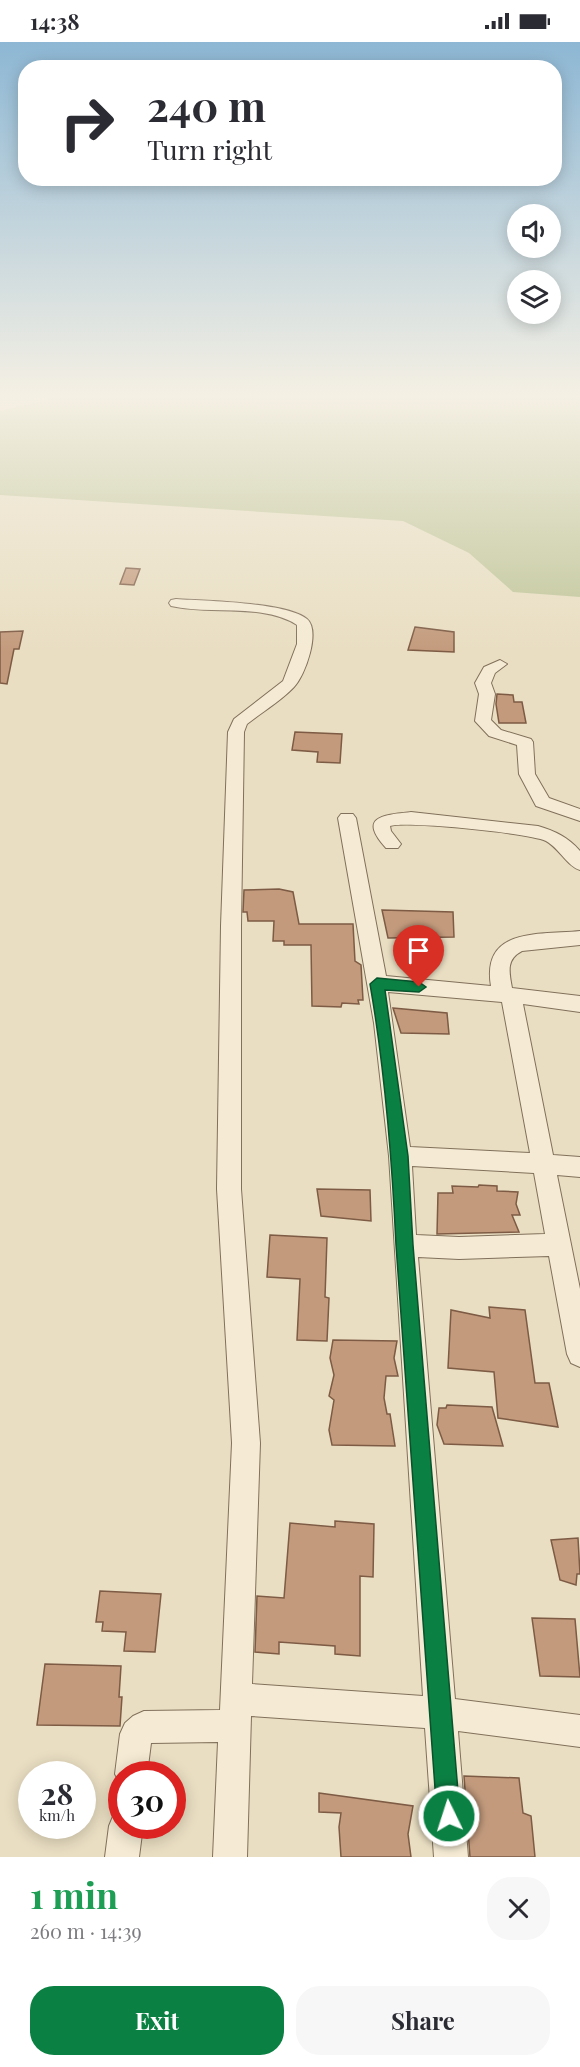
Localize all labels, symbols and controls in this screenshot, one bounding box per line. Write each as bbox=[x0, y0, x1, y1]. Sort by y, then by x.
text: 14:38 bbox=[30, 6, 80, 36]
text: 240 m bbox=[147, 77, 266, 133]
icon: right bbox=[48, 84, 126, 162]
text: Turn right bbox=[147, 131, 272, 167]
map controls bbox=[507, 204, 561, 324]
button: sound bbox=[507, 204, 561, 258]
button: layers bbox=[507, 270, 561, 324]
pin bbox=[393, 925, 444, 987]
icon: arrive bbox=[402, 934, 435, 967]
speed limit sign: 30 bbox=[108, 1761, 186, 1839]
text: 28 bbox=[41, 1773, 73, 1813]
position arrow bbox=[417, 1784, 481, 1848]
text: km/h bbox=[39, 1805, 75, 1825]
text: 1 min bbox=[30, 1870, 118, 1918]
button: close bbox=[487, 1877, 550, 1940]
text: 260 m · 14:39 bbox=[30, 1917, 142, 1944]
button: Exit bbox=[30, 1986, 284, 2055]
button: Share bbox=[296, 1986, 550, 2055]

